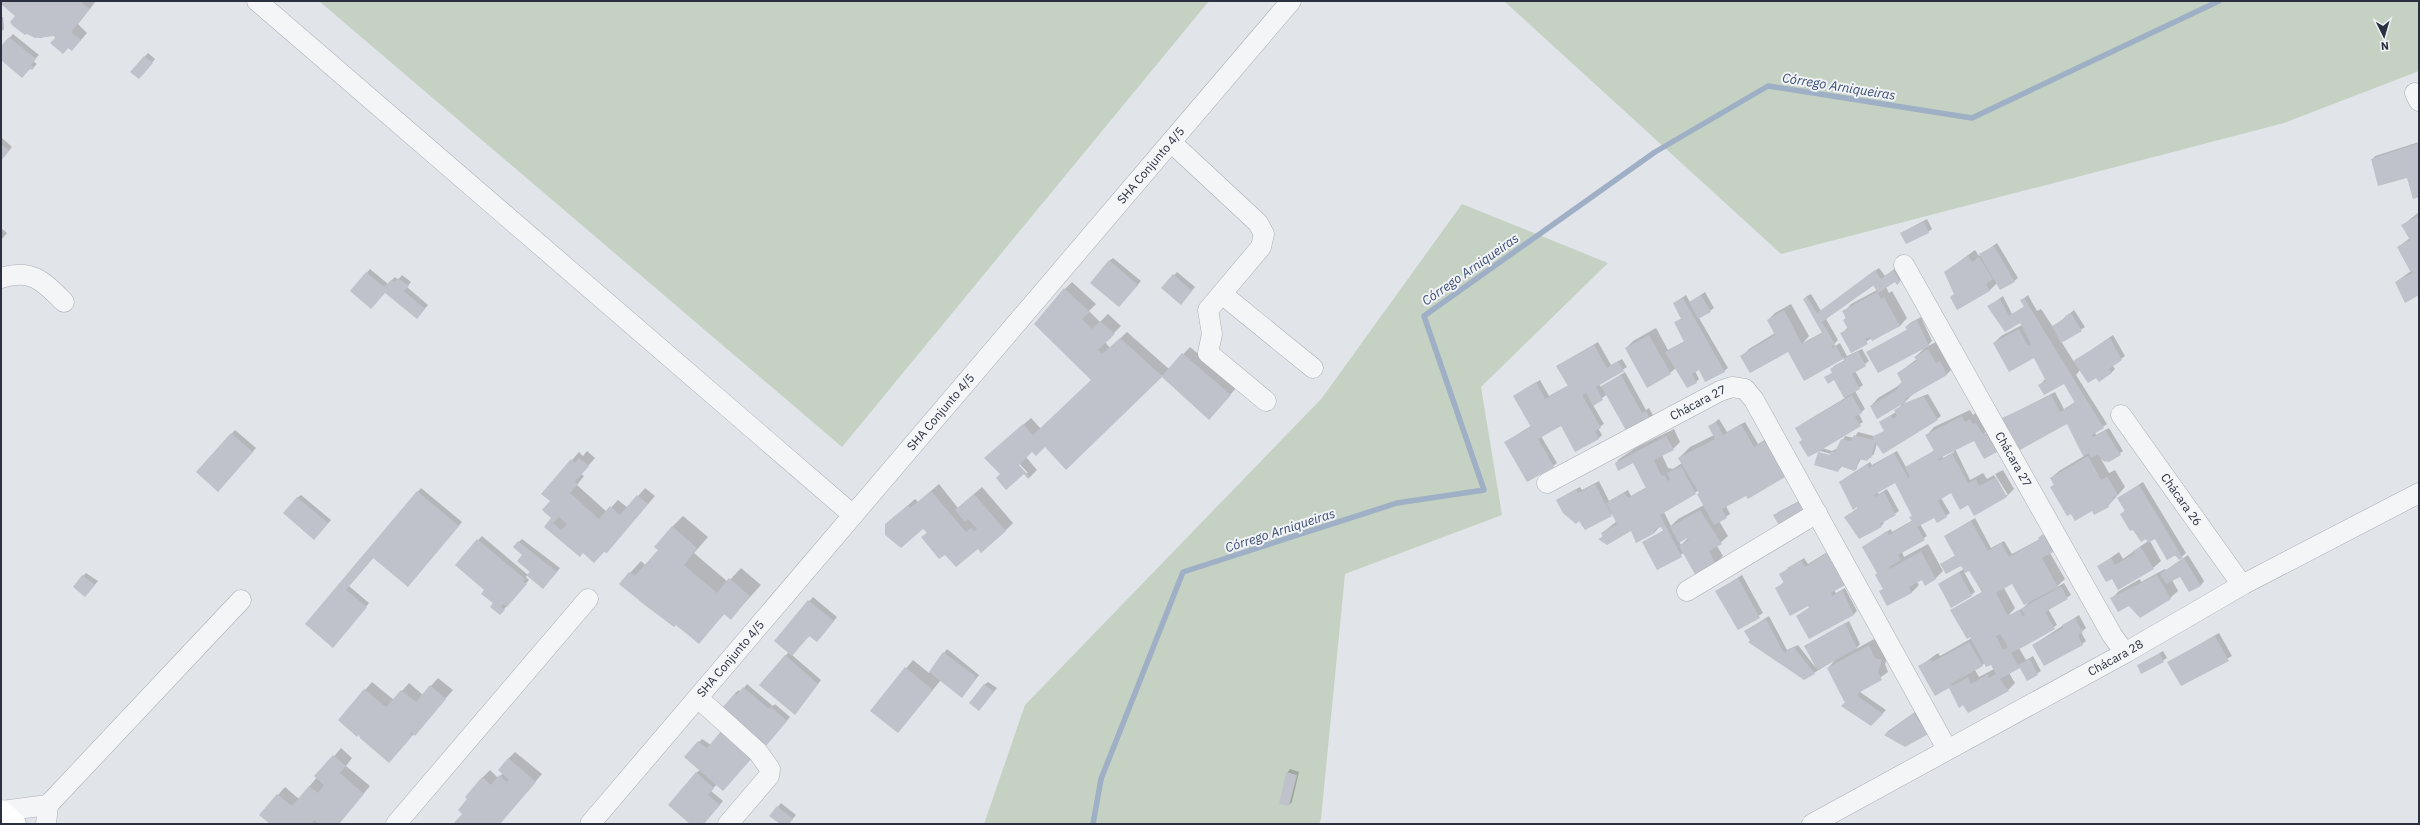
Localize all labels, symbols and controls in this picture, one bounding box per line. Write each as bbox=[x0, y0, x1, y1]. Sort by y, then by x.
north arrow bbox=[2364, 16, 2404, 56]
text: N bbox=[2380, 39, 2389, 53]
water label: Córrego Arniqueiras bbox=[1781, 69, 1897, 104]
street label: SHA Conjunto 4/5 bbox=[1114, 124, 1187, 207]
water label: Córrego Arniqueiras bbox=[1418, 230, 1522, 309]
street label: SHA Conjunto 4/5 bbox=[903, 370, 977, 453]
street label: Chácara 27 bbox=[1667, 382, 1728, 423]
street label: Chácara 27 bbox=[1992, 429, 2035, 489]
street label: Chácara 26 bbox=[2158, 470, 2206, 529]
water label: Córrego Arniqueiras bbox=[1223, 505, 1337, 556]
street label: SHA Conjunto 4/5 bbox=[693, 617, 767, 700]
street label: Chácara 28 bbox=[2085, 636, 2146, 679]

